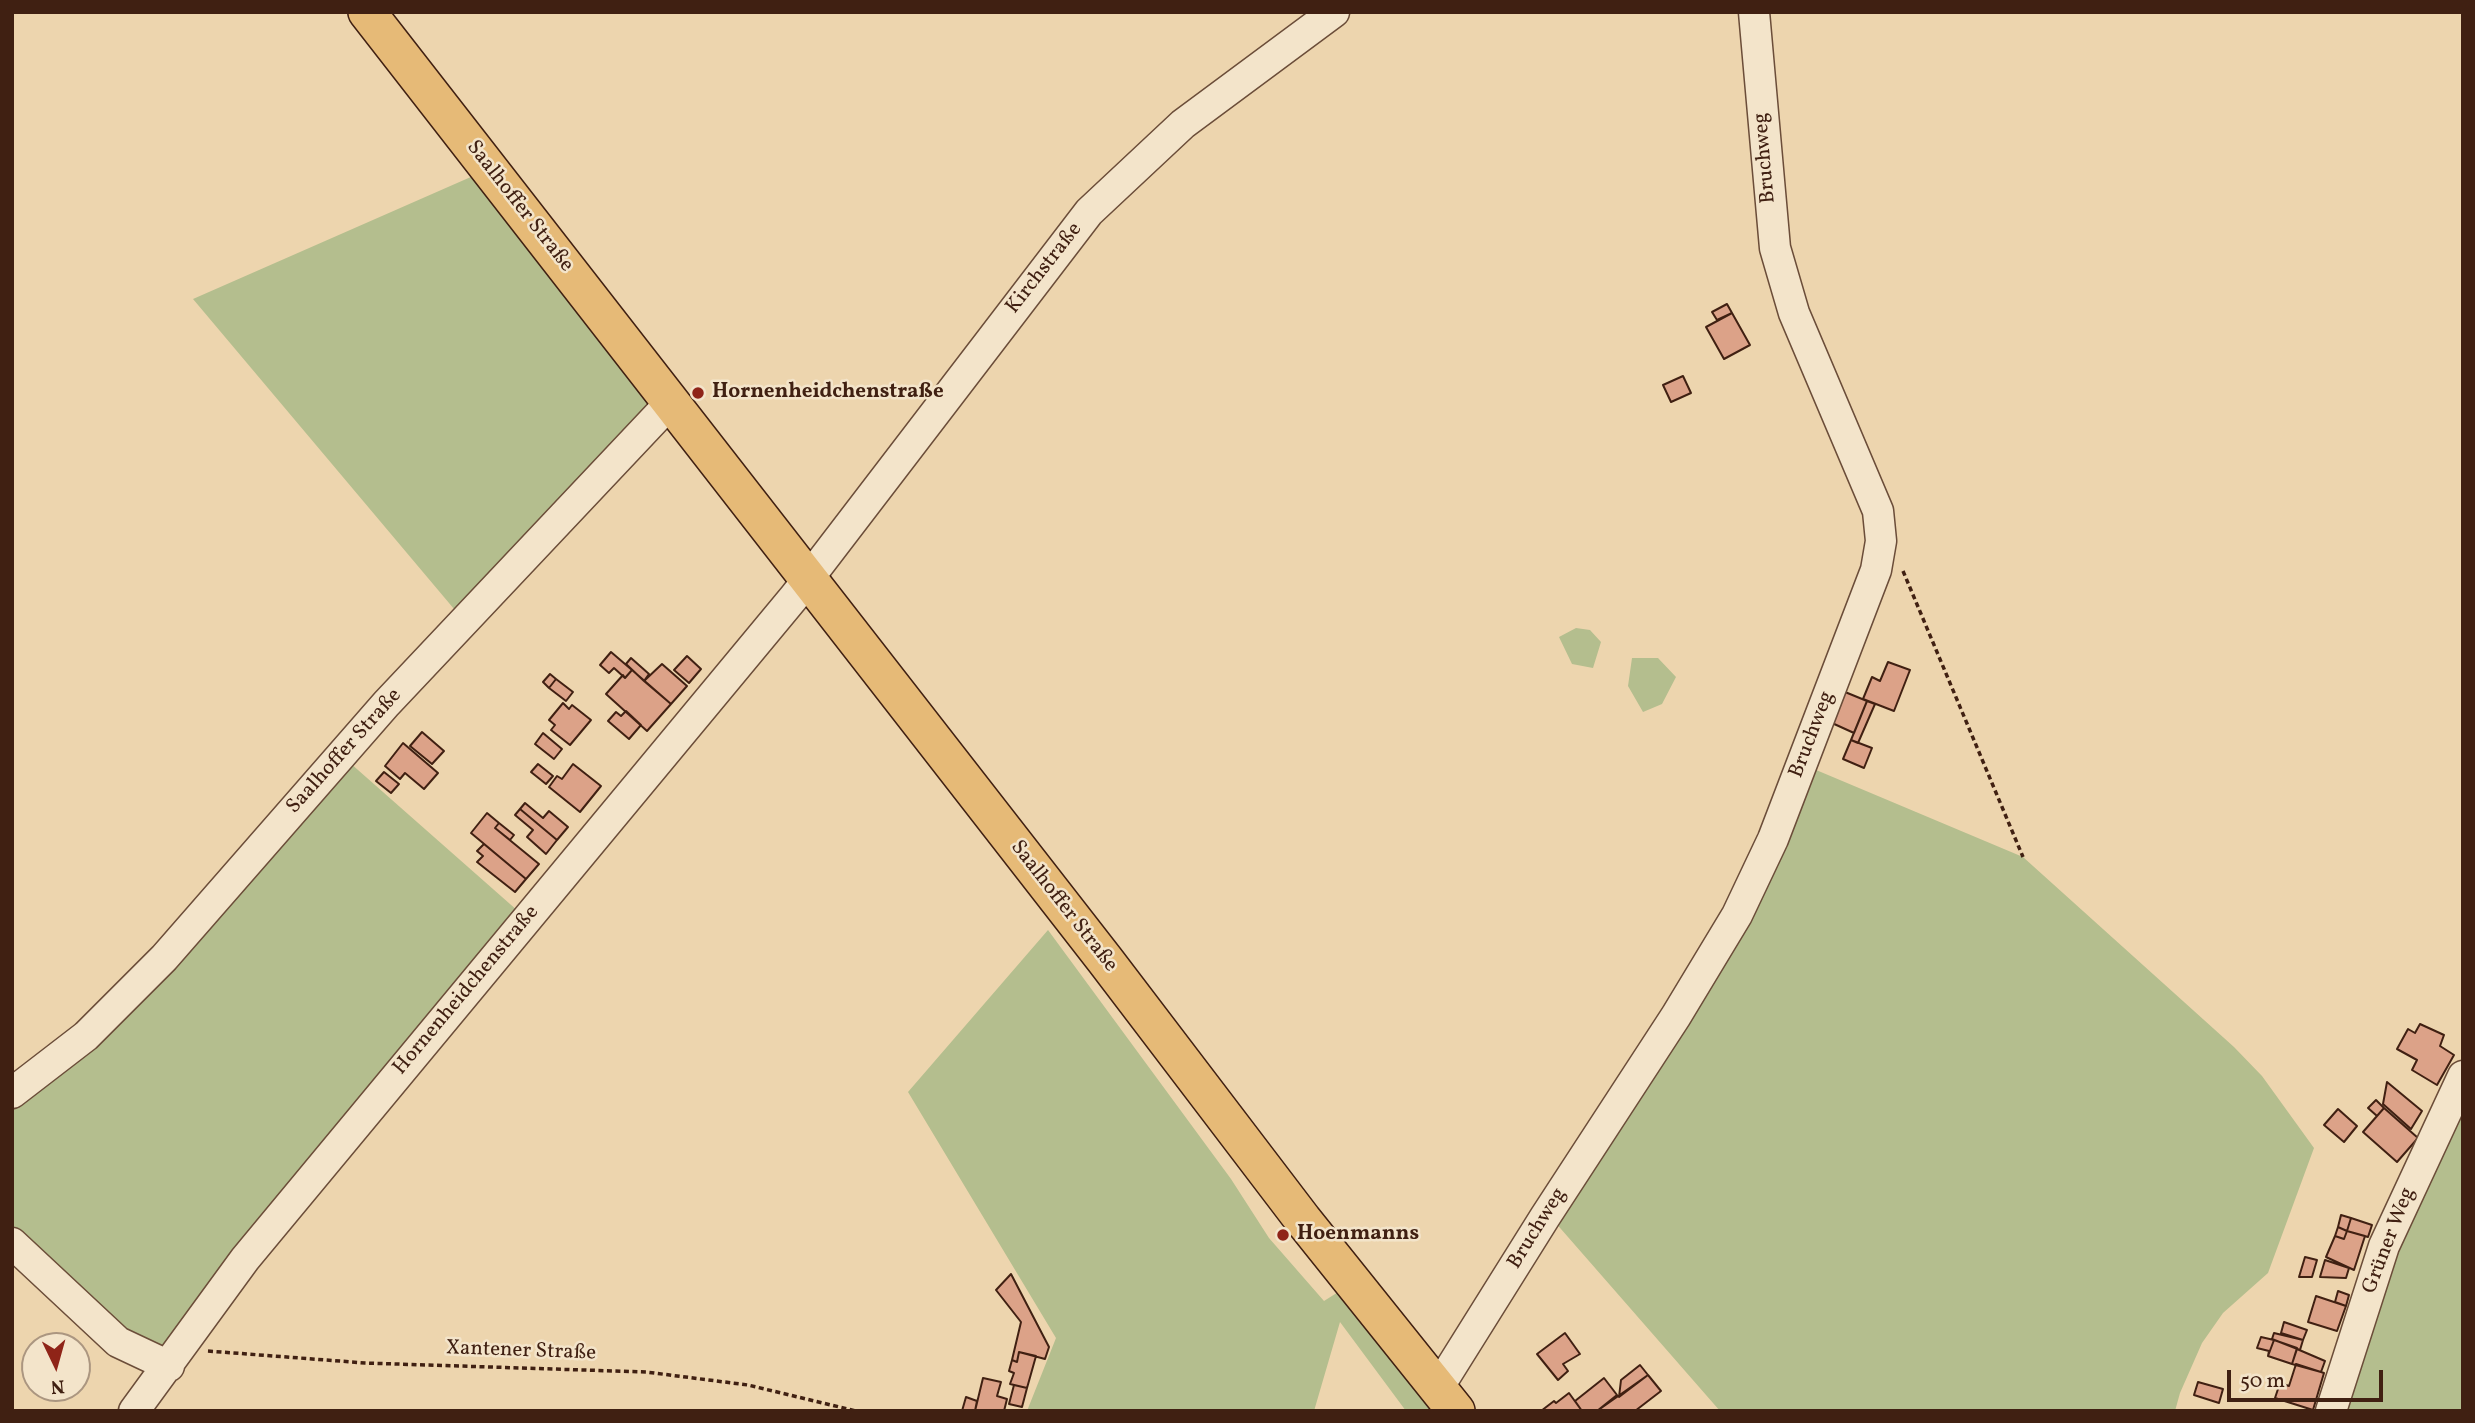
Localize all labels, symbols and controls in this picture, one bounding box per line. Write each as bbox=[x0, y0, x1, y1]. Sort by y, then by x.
street label: Bruchweg bbox=[1749, 112, 1783, 204]
street label: Saalhoffer Straße bbox=[460, 136, 578, 278]
street label: Kirchstraße bbox=[1002, 218, 1088, 320]
place label: Hornenheidchenstraße bbox=[712, 380, 944, 406]
marker: Hornenheidchenstraße bbox=[690, 385, 706, 401]
street label: Saalhoffer Straße bbox=[282, 684, 408, 820]
street label: Bruchweg bbox=[1785, 688, 1841, 782]
street label: Saalhoffer Straße bbox=[1004, 836, 1122, 978]
street label: Hornenheidchenstraße bbox=[389, 901, 545, 1081]
street label: Bruchweg bbox=[1503, 1184, 1573, 1274]
street label: Grüner Weg bbox=[2358, 1184, 2422, 1298]
place label: Hoenmanns bbox=[1297, 1222, 1419, 1248]
marker: Hoenmanns bbox=[1275, 1227, 1291, 1243]
north arrow bbox=[21, 1332, 91, 1402]
street label: Xantener Straße bbox=[445, 1337, 597, 1367]
scale bar bbox=[2230, 1356, 2386, 1400]
text: 50 m bbox=[2240, 1367, 2285, 1396]
text: N bbox=[50, 1372, 66, 1399]

